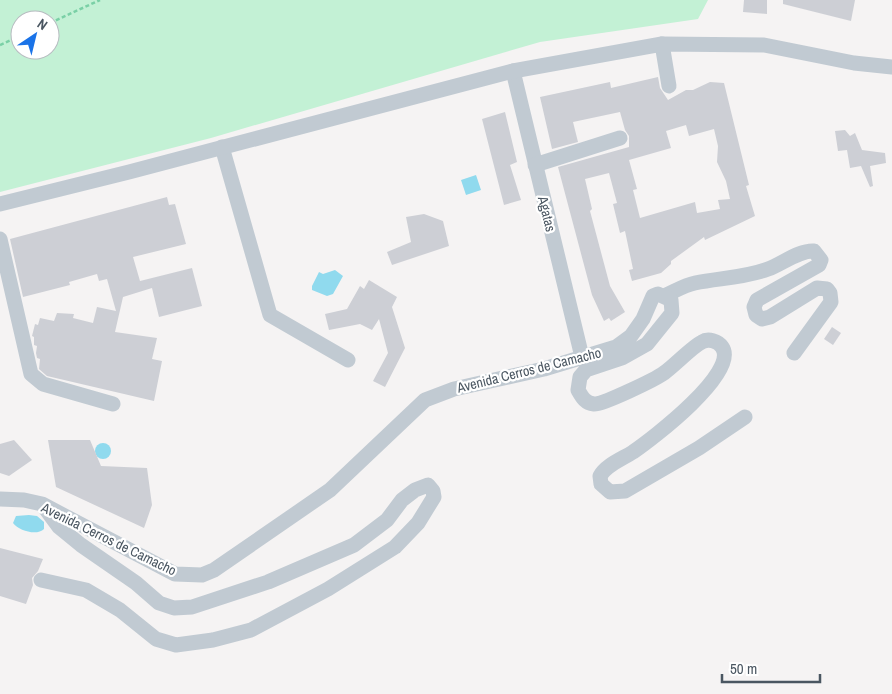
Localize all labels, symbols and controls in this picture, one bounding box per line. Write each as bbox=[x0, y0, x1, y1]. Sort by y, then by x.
north arrow bbox=[10, 10, 60, 60]
text: N bbox=[34, 15, 51, 34]
street label: Agatas bbox=[534, 194, 560, 234]
street label: Avenida Cerros de Camacho bbox=[454, 343, 603, 397]
street label: Avenida Cerros de Camacho bbox=[38, 498, 179, 579]
scale bar bbox=[722, 652, 820, 684]
text: 50 m bbox=[730, 658, 757, 679]

